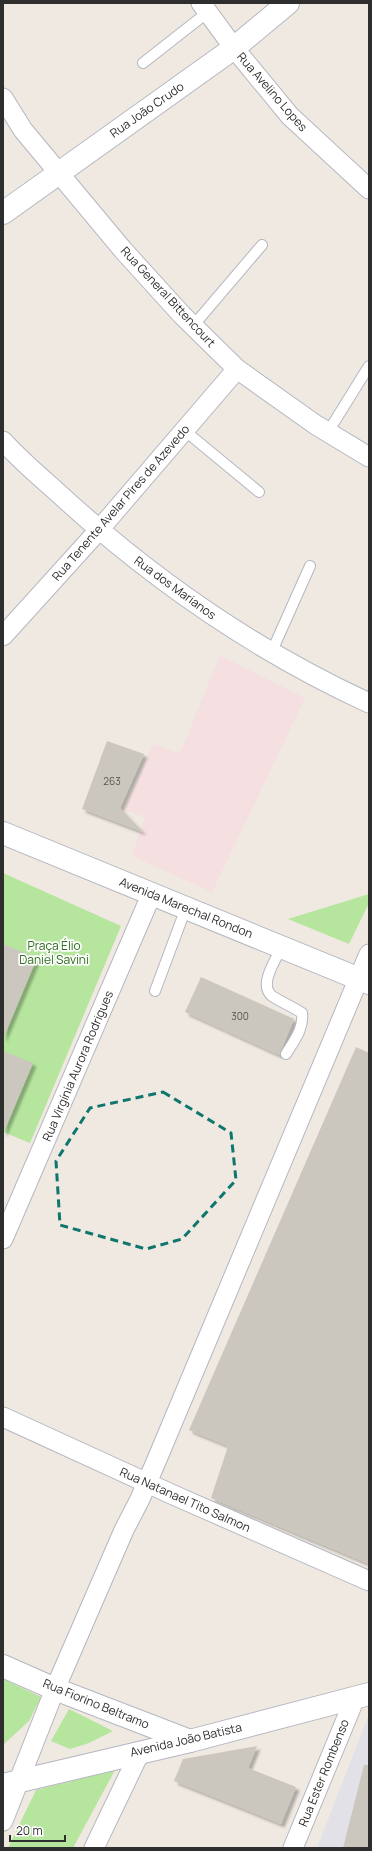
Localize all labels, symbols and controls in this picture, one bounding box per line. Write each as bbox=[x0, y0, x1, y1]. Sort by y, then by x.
street label: Rua Avelino Lopes bbox=[233, 49, 311, 135]
street label: Rua João Crudo bbox=[106, 78, 187, 141]
street label: Rua General Bittencourt bbox=[117, 243, 220, 351]
street label: Rua Tenente Avelar Pires de Azevedo bbox=[48, 421, 193, 584]
street label: Rua dos Marianos bbox=[131, 552, 220, 623]
house number: 263 bbox=[103, 774, 121, 788]
street label: Avenida Marechal Rondon bbox=[117, 873, 255, 942]
park label: Praça Élio Daniel Savini bbox=[19, 937, 89, 968]
street label: Rua Virgínia Aurora Rodrigues bbox=[38, 988, 117, 1144]
house number: 300 bbox=[231, 1009, 249, 1023]
street label: Rua Natanael Tito Salmon bbox=[117, 1463, 253, 1536]
street label: Rua Fiorino Beltramo bbox=[40, 1674, 152, 1733]
street label: Rua Ester Rombenso bbox=[294, 1717, 353, 1829]
street label: Avenida João Batista bbox=[128, 1718, 243, 1761]
scale bar bbox=[10, 1817, 65, 1843]
text: 20 m bbox=[16, 1822, 43, 1839]

